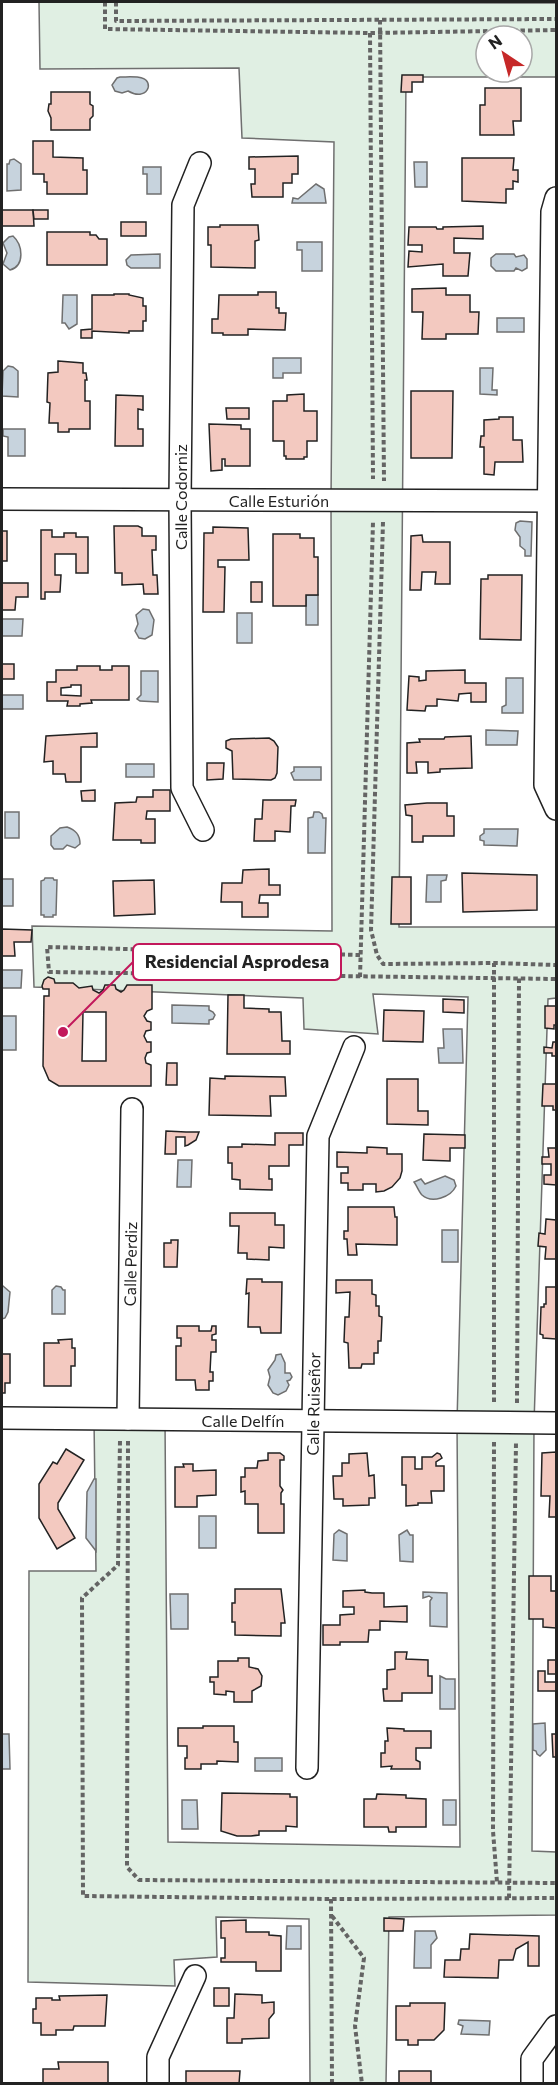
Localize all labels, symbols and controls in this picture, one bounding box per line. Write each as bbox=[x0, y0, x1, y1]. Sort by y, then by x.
north arrow bbox=[474, 24, 534, 84]
text: N bbox=[484, 30, 505, 53]
street label: Calle Codorniz bbox=[171, 444, 190, 550]
street label: Calle Esturión bbox=[229, 491, 329, 510]
callout: Residencial Asprodesa bbox=[133, 944, 341, 980]
text: Residencial Asprodesa bbox=[145, 950, 329, 972]
street label: Calle Perdiz bbox=[120, 1222, 140, 1306]
street label: Calle Ruiseñor bbox=[303, 1351, 323, 1456]
street label: Calle Delfín bbox=[202, 1411, 284, 1430]

